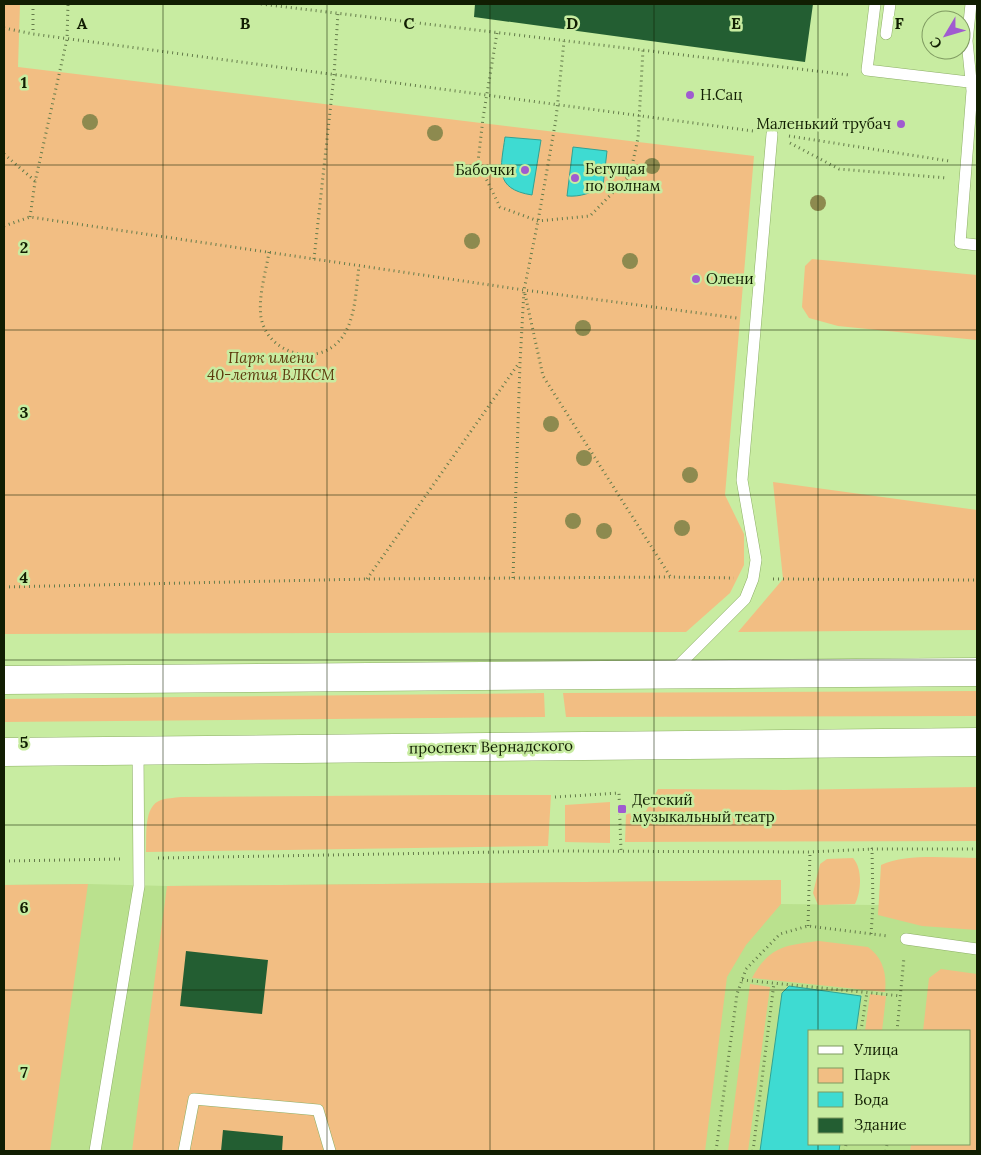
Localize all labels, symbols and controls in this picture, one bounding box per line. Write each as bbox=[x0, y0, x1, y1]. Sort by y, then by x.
north arrow bbox=[921, 10, 971, 60]
text: A bbox=[77, 13, 88, 33]
text: B bbox=[240, 13, 251, 33]
text: C bbox=[403, 13, 415, 33]
text: D bbox=[566, 13, 578, 33]
text: E bbox=[731, 13, 741, 33]
text: F bbox=[894, 13, 904, 33]
text: С bbox=[925, 33, 946, 52]
text: 1 bbox=[21, 72, 27, 92]
place label: Н.Сац bbox=[700, 85, 742, 104]
marker: Н.Сац bbox=[684, 89, 696, 101]
place label: Маленький трубач bbox=[756, 114, 891, 133]
marker: Маленький трубач bbox=[895, 118, 907, 130]
place label: Бегущая по волнам bbox=[585, 159, 661, 195]
place label: Бабочки bbox=[455, 160, 515, 179]
marker: Бабочки bbox=[519, 164, 531, 176]
marker: Бегущая по волнам bbox=[569, 172, 581, 184]
text: 2 bbox=[20, 237, 28, 257]
place label: Олени bbox=[706, 269, 754, 288]
marker: Олени bbox=[690, 273, 702, 285]
park label: Парк имени 40-летия ВЛКСМ bbox=[207, 348, 335, 384]
text: 3 bbox=[20, 402, 29, 422]
text: 4 bbox=[20, 567, 29, 587]
text: 5 bbox=[20, 732, 29, 752]
street label: проспект Вернадского bbox=[409, 736, 573, 757]
place label: Детский музыкальный театр bbox=[632, 790, 775, 826]
marker: Детский музыкальный театр bbox=[616, 803, 628, 815]
text: 6 bbox=[19, 897, 29, 917]
legend bbox=[808, 1030, 971, 1145]
text: Улица bbox=[853, 1040, 899, 1059]
text: 7 bbox=[20, 1062, 28, 1082]
text: Парк bbox=[854, 1065, 890, 1084]
text: Вода bbox=[854, 1090, 889, 1109]
text: Здание bbox=[854, 1115, 907, 1134]

